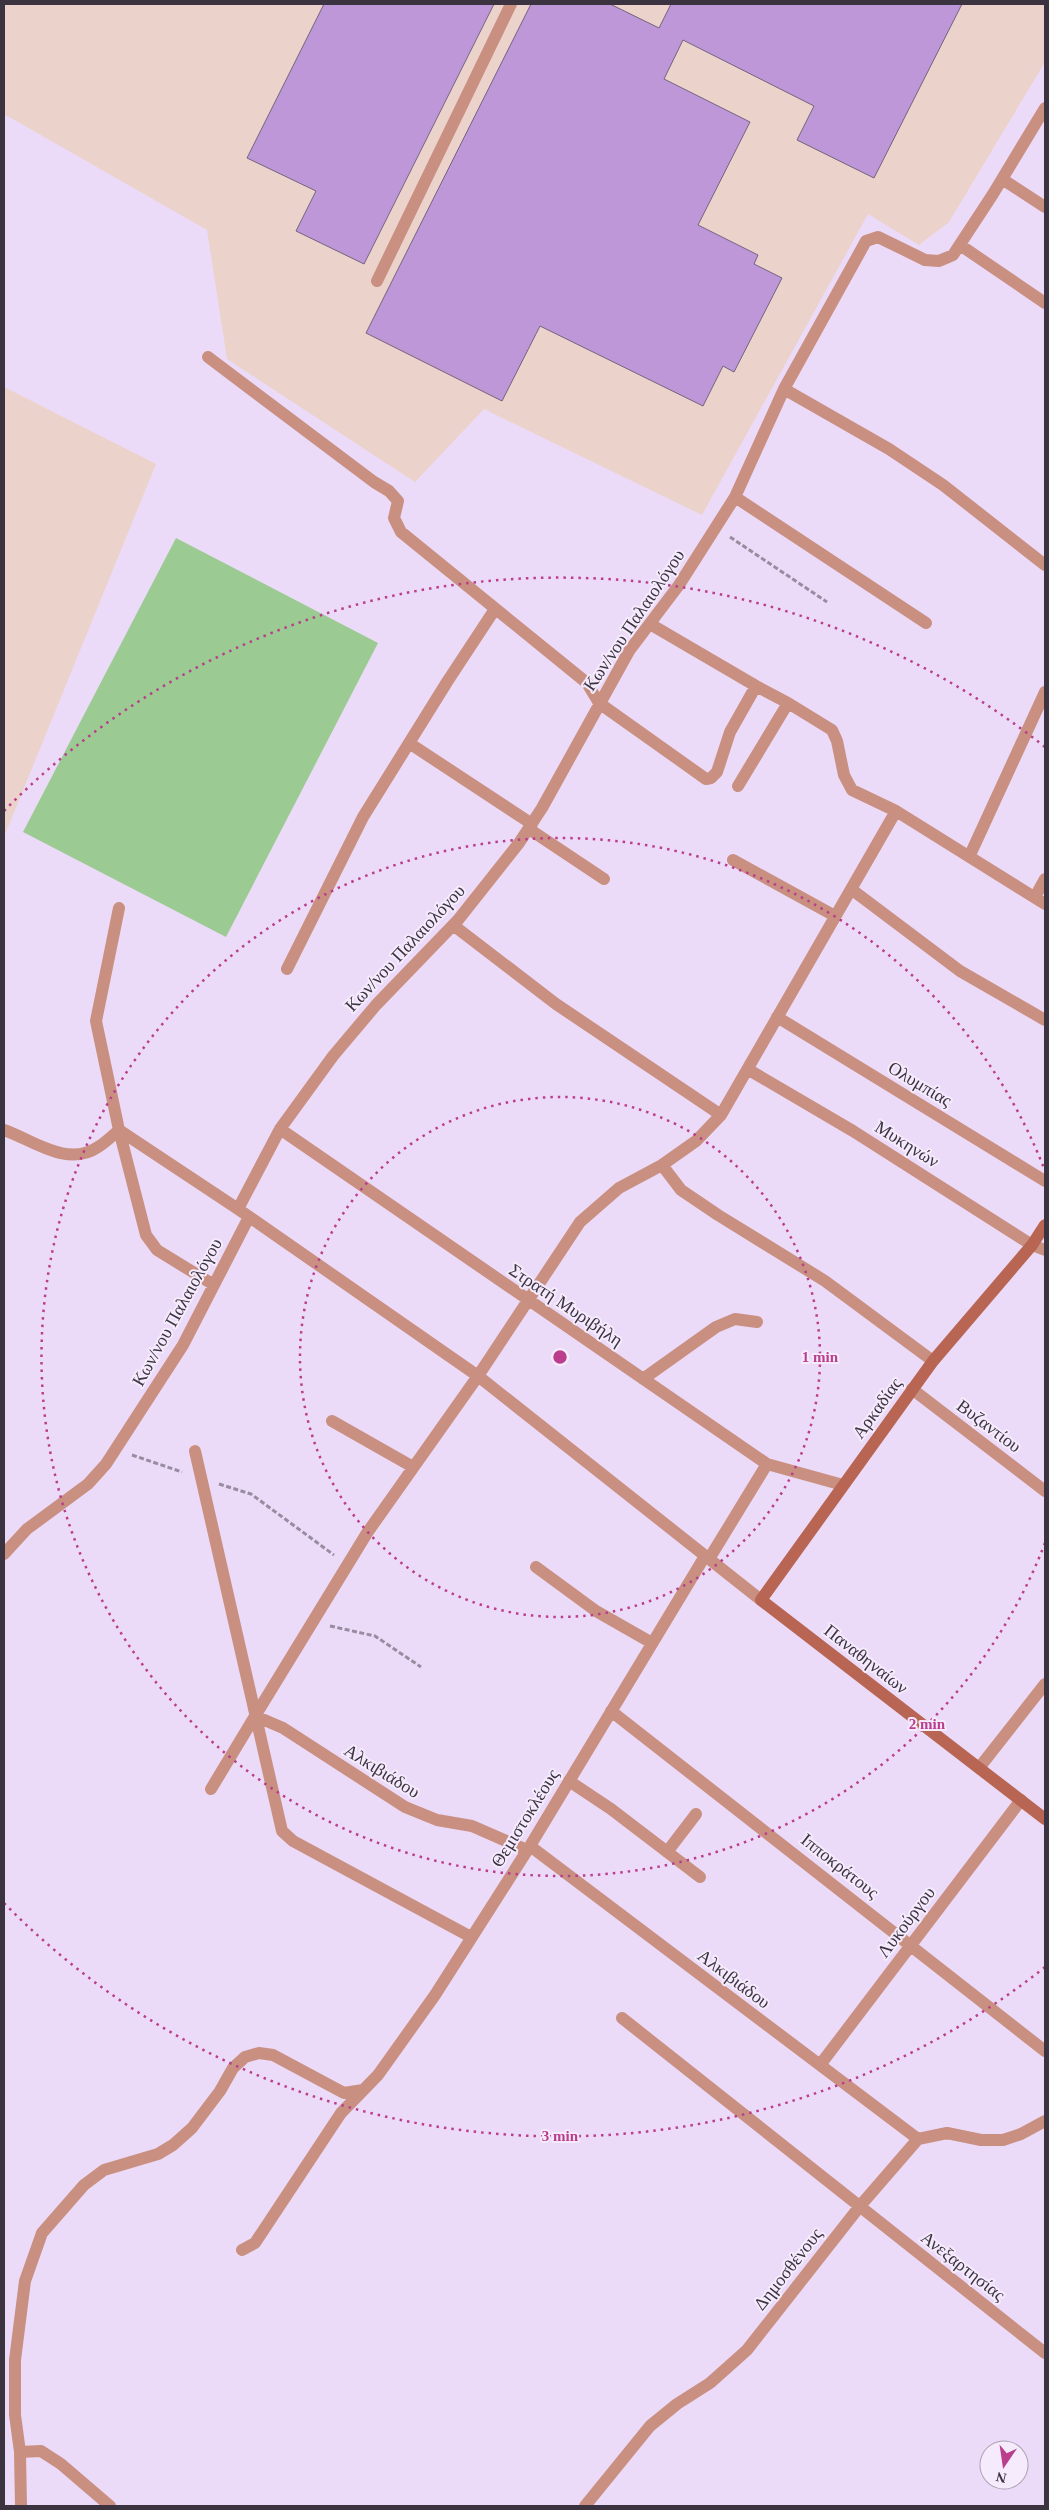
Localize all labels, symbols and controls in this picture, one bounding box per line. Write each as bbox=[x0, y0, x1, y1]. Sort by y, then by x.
street label: Κων/νου Παλαιολόγου bbox=[579, 546, 689, 694]
street label: Κων/νου Παλαιολόγου bbox=[341, 880, 469, 1015]
street label: Ολυμπίας bbox=[885, 1057, 955, 1111]
street label: Μυκηνών bbox=[871, 1117, 943, 1171]
street label: Κων/νου Παλαιολόγου bbox=[128, 1235, 226, 1389]
street label: Στρατή Μυριβήλη bbox=[506, 1260, 626, 1350]
centre of rings bbox=[551, 1348, 569, 1366]
text: 1 min bbox=[802, 1349, 839, 1365]
street label: Αρκαδίας bbox=[848, 1374, 906, 1442]
street label: Βυζαντίου bbox=[953, 1395, 1025, 1457]
street label: Παναθηναίων bbox=[820, 1620, 912, 1698]
text: 2 min bbox=[909, 1716, 946, 1732]
street label: Αλκιβιάδου bbox=[341, 1740, 424, 1802]
street label: Θεμιστοκλέους bbox=[487, 1765, 563, 1871]
street label: Ιπποκράτους bbox=[797, 1830, 883, 1902]
street label: Λυκούργου bbox=[873, 1883, 939, 1961]
street label: Αλκιβιάδου bbox=[694, 1945, 774, 2013]
text: 3 min bbox=[542, 2128, 579, 2144]
street label: Δημοσθένους bbox=[750, 2224, 826, 2314]
street label: Ανεξαρτησίας bbox=[917, 2227, 1009, 2305]
north arrow bbox=[979, 2440, 1029, 2490]
text: N bbox=[995, 2469, 1008, 2486]

